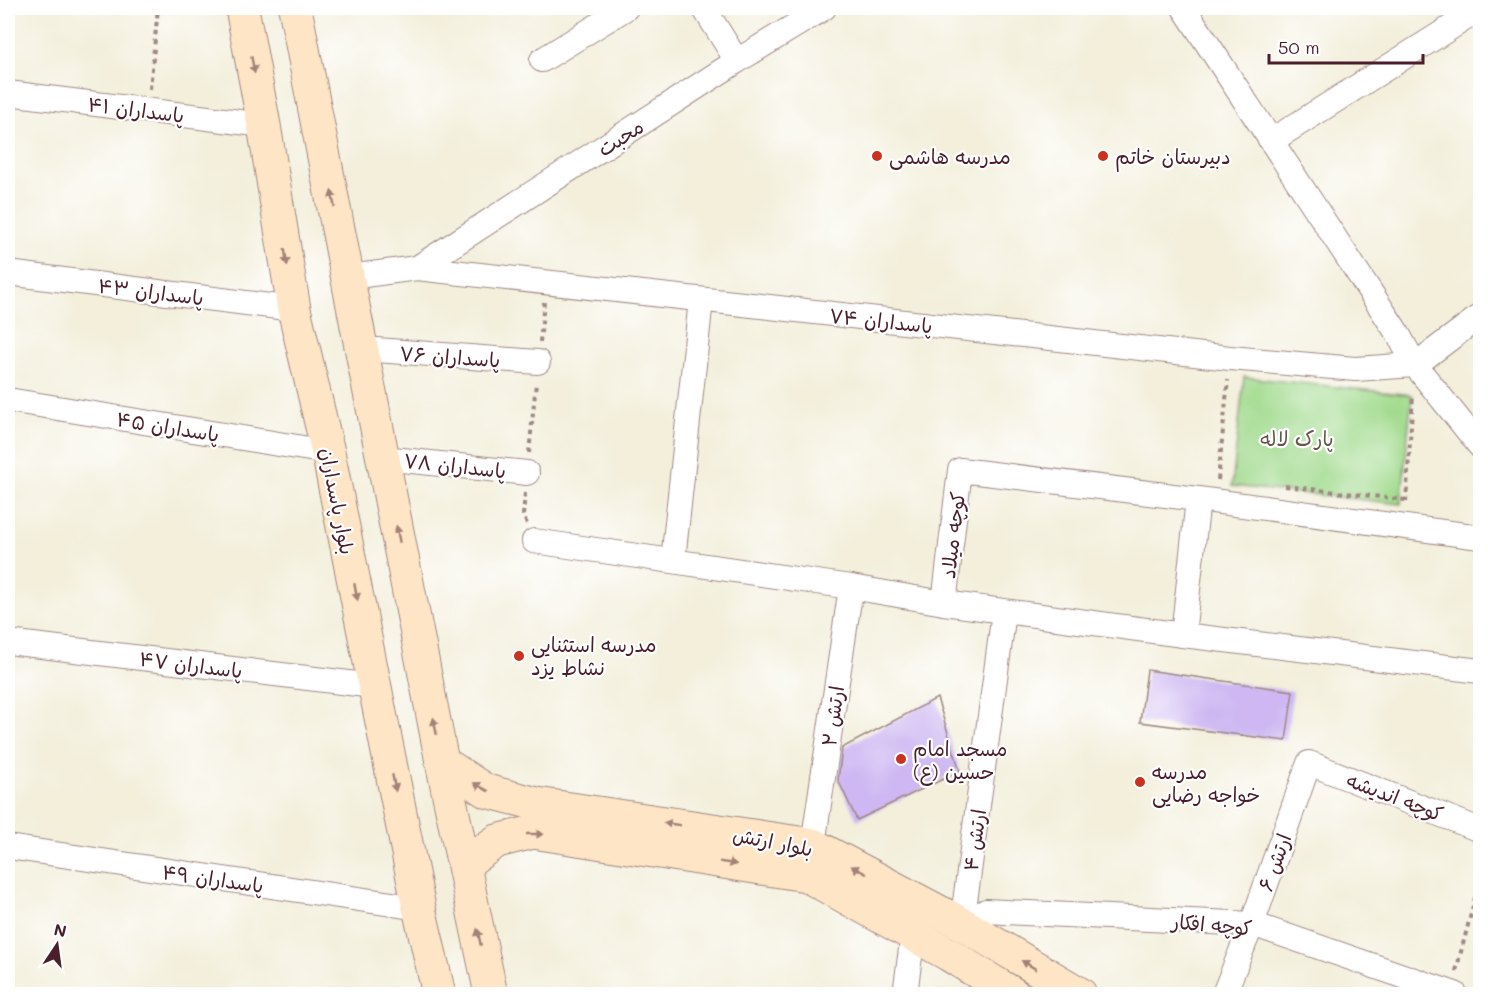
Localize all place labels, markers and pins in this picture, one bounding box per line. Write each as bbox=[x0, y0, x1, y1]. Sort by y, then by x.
place label: مدرسه هاشمی bbox=[889, 143, 1011, 170]
place label: دبیرستان خاتم bbox=[1115, 143, 1231, 172]
marker: مدرسه هاشمی bbox=[870, 149, 884, 163]
marker: دبیرستان خاتم bbox=[1096, 149, 1110, 163]
place label: مدرسه استثنایی نشاط یزد bbox=[531, 631, 657, 680]
marker: مدرسه استثنایی نشاط یزد bbox=[512, 649, 526, 663]
place label: مسجد امام حسین (ع) bbox=[913, 735, 1007, 786]
marker: مسجد امام حسین (ع) bbox=[894, 752, 908, 766]
place label: مدرسه خواجه رضایی bbox=[1152, 758, 1260, 808]
marker: مدرسه خواجه رضایی bbox=[1133, 775, 1147, 789]

